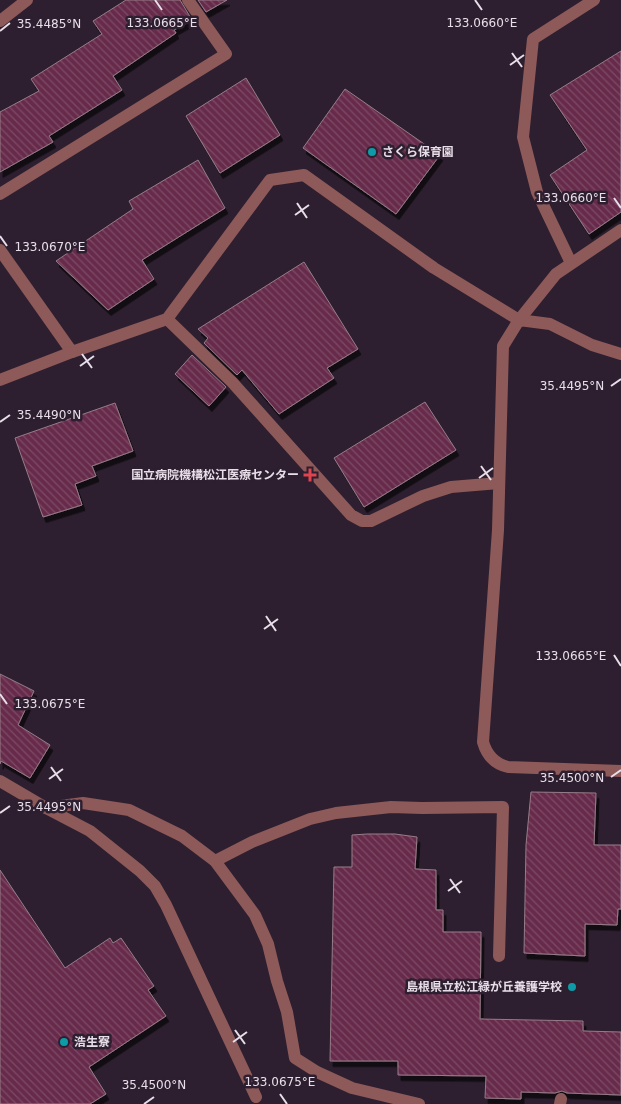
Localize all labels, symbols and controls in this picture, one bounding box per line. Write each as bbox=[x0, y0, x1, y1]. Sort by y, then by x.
text: 133.0665°E bbox=[127, 16, 197, 30]
text: 133.0660°E bbox=[447, 16, 517, 30]
text: 35.4485°N bbox=[17, 17, 81, 31]
place label: さくら保育園 bbox=[382, 145, 454, 159]
marker: さくら保育園 bbox=[366, 146, 378, 158]
text: 133.0660°E bbox=[536, 191, 606, 205]
text: 133.0670°E bbox=[15, 240, 85, 254]
text: 35.4495°N bbox=[540, 379, 604, 393]
text: 35.4490°N bbox=[17, 408, 81, 422]
place label: 国立病院機構松江医療センター bbox=[131, 468, 299, 482]
marker: 国立病院機構松江医療センター bbox=[303, 468, 317, 482]
text: 133.0665°E bbox=[536, 649, 606, 663]
text: 133.0675°E bbox=[15, 697, 85, 711]
text: 35.4500°N bbox=[540, 771, 604, 785]
text: 35.4495°N bbox=[17, 800, 81, 814]
place label: 島根県立松江緑が丘養護学校 bbox=[406, 980, 562, 994]
marker: 島根県立松江緑が丘養護学校 bbox=[566, 981, 578, 993]
place label: 浩生寮 bbox=[74, 1035, 110, 1049]
marker: 浩生寮 bbox=[58, 1036, 70, 1048]
text: 133.0675°E bbox=[245, 1075, 315, 1089]
text: 35.4500°N bbox=[122, 1078, 186, 1092]

